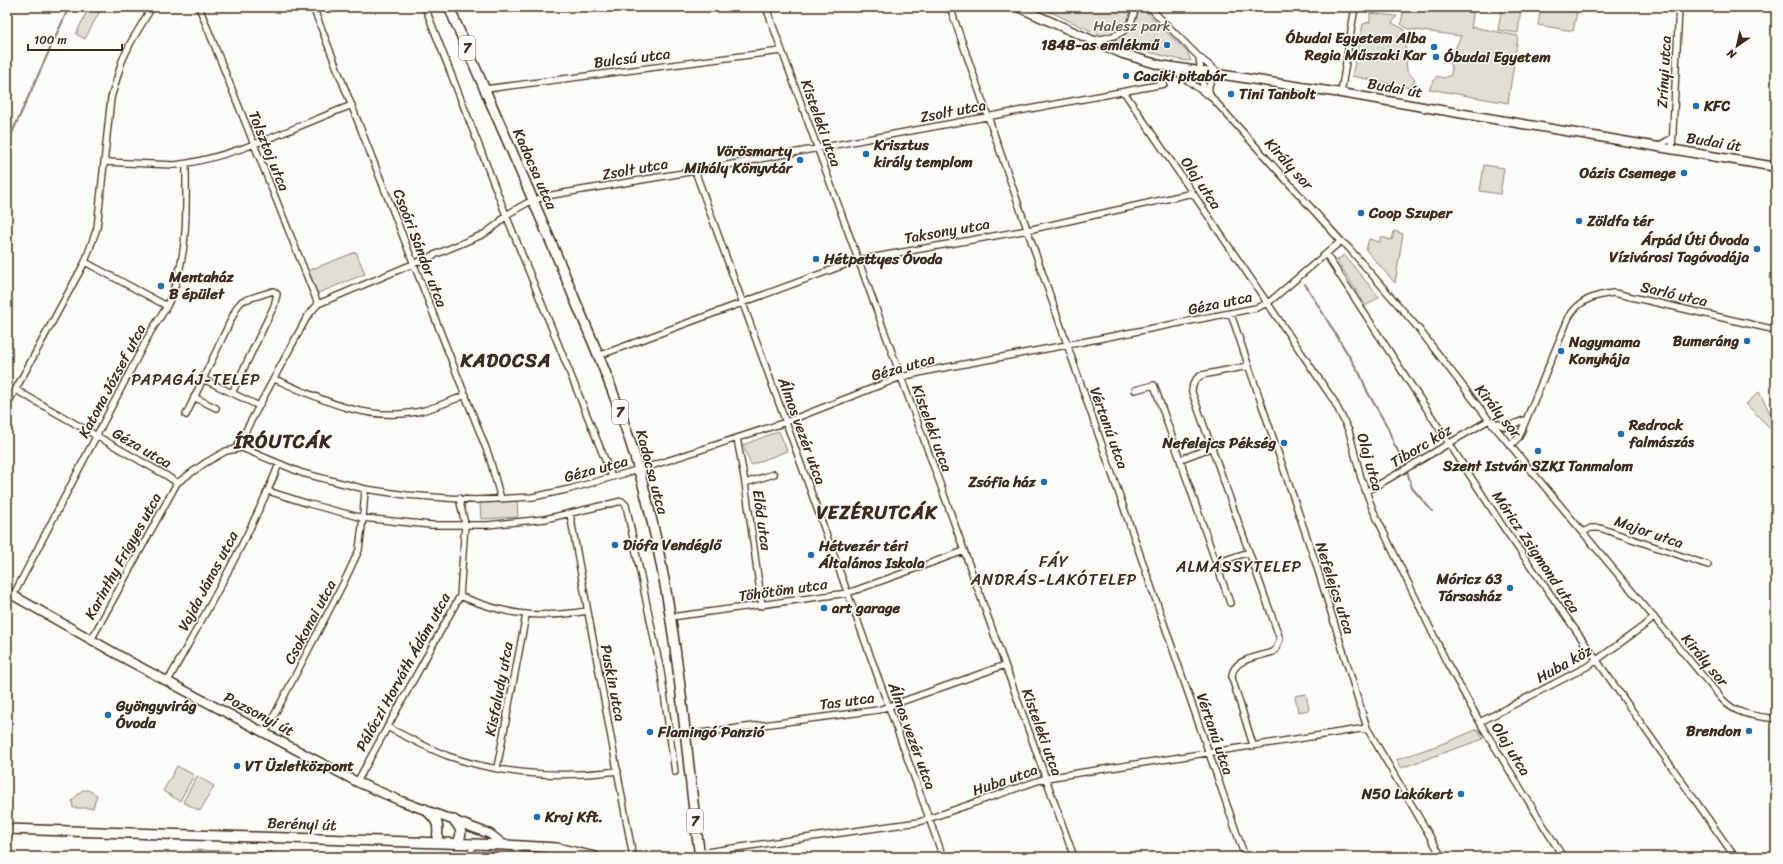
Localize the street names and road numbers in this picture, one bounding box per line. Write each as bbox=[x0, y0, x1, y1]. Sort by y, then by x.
street label: Zrínyi utca bbox=[1649, 35, 1679, 109]
road number: 7 bbox=[459, 36, 475, 60]
street label: Bulcsú utca bbox=[592, 40, 672, 76]
street label: Budai út bbox=[1365, 70, 1425, 106]
street label: Kisteleki utca bbox=[793, 76, 849, 171]
street label: Zsolt utca bbox=[918, 92, 989, 130]
street label: Tolsztoj utca bbox=[241, 107, 297, 196]
street label: Kadocsa utca bbox=[505, 124, 565, 214]
street label: Budai út bbox=[1685, 125, 1744, 159]
street label: Király sor bbox=[1258, 132, 1320, 197]
street label: Zsolt utca bbox=[600, 150, 670, 188]
street label: Olaj utca bbox=[1174, 151, 1229, 215]
street label: Csoóri Sándor utca bbox=[385, 185, 455, 312]
street label: Taksony utca bbox=[902, 211, 992, 251]
street label: Sarló utca bbox=[1638, 274, 1711, 314]
street label: Géza utca bbox=[1185, 283, 1255, 322]
street label: Katona József utca bbox=[71, 319, 153, 443]
street label: Géza utca bbox=[868, 345, 938, 388]
street label: Álmos vezér utca bbox=[770, 373, 834, 489]
street label: Király sor bbox=[1468, 378, 1529, 445]
street label: Kisteleki utca bbox=[904, 381, 960, 476]
street label: Vértanú utca bbox=[1082, 383, 1136, 473]
road number: 7 bbox=[612, 400, 628, 424]
street label: Tiborc köz bbox=[1385, 417, 1458, 475]
street label: Géza utca bbox=[107, 420, 177, 476]
street label: Kadocsa utca bbox=[628, 427, 676, 518]
street label: Olaj utca bbox=[1349, 430, 1391, 495]
street label: Géza utca bbox=[561, 448, 631, 490]
street label: Móricz Zsigmond utca bbox=[1485, 485, 1587, 619]
street label: Karinthy Frigyes utca bbox=[77, 487, 169, 624]
street label: Előd utca bbox=[745, 488, 779, 553]
street label: Major utca bbox=[1611, 508, 1687, 556]
street label: Vajda János utca bbox=[171, 526, 246, 636]
street label: Nefelejcs utca bbox=[1308, 538, 1362, 638]
street label: Töhötöm utca bbox=[737, 571, 829, 609]
street label: Csokonai utca bbox=[277, 575, 343, 669]
street label: Pálóczi Horváth Ádám utca bbox=[348, 587, 458, 756]
street label: Király sor bbox=[1675, 627, 1736, 693]
street label: Huba köz bbox=[1531, 637, 1598, 690]
street label: Kisfaludy utca bbox=[477, 639, 521, 738]
street label: Puskin utca bbox=[593, 642, 633, 724]
street label: Álmos vezér utca bbox=[880, 678, 944, 794]
street label: Pozsonyi út bbox=[219, 684, 299, 744]
street label: Tas utca bbox=[818, 684, 876, 718]
street label: Kisteleki utca bbox=[1014, 685, 1070, 780]
street label: Vértanú utca bbox=[1189, 689, 1241, 779]
street label: Olaj utca bbox=[1484, 717, 1538, 781]
street label: Huba utca bbox=[969, 756, 1042, 803]
road number: 7 bbox=[687, 809, 703, 833]
street label: Berényi út bbox=[267, 810, 338, 838]

